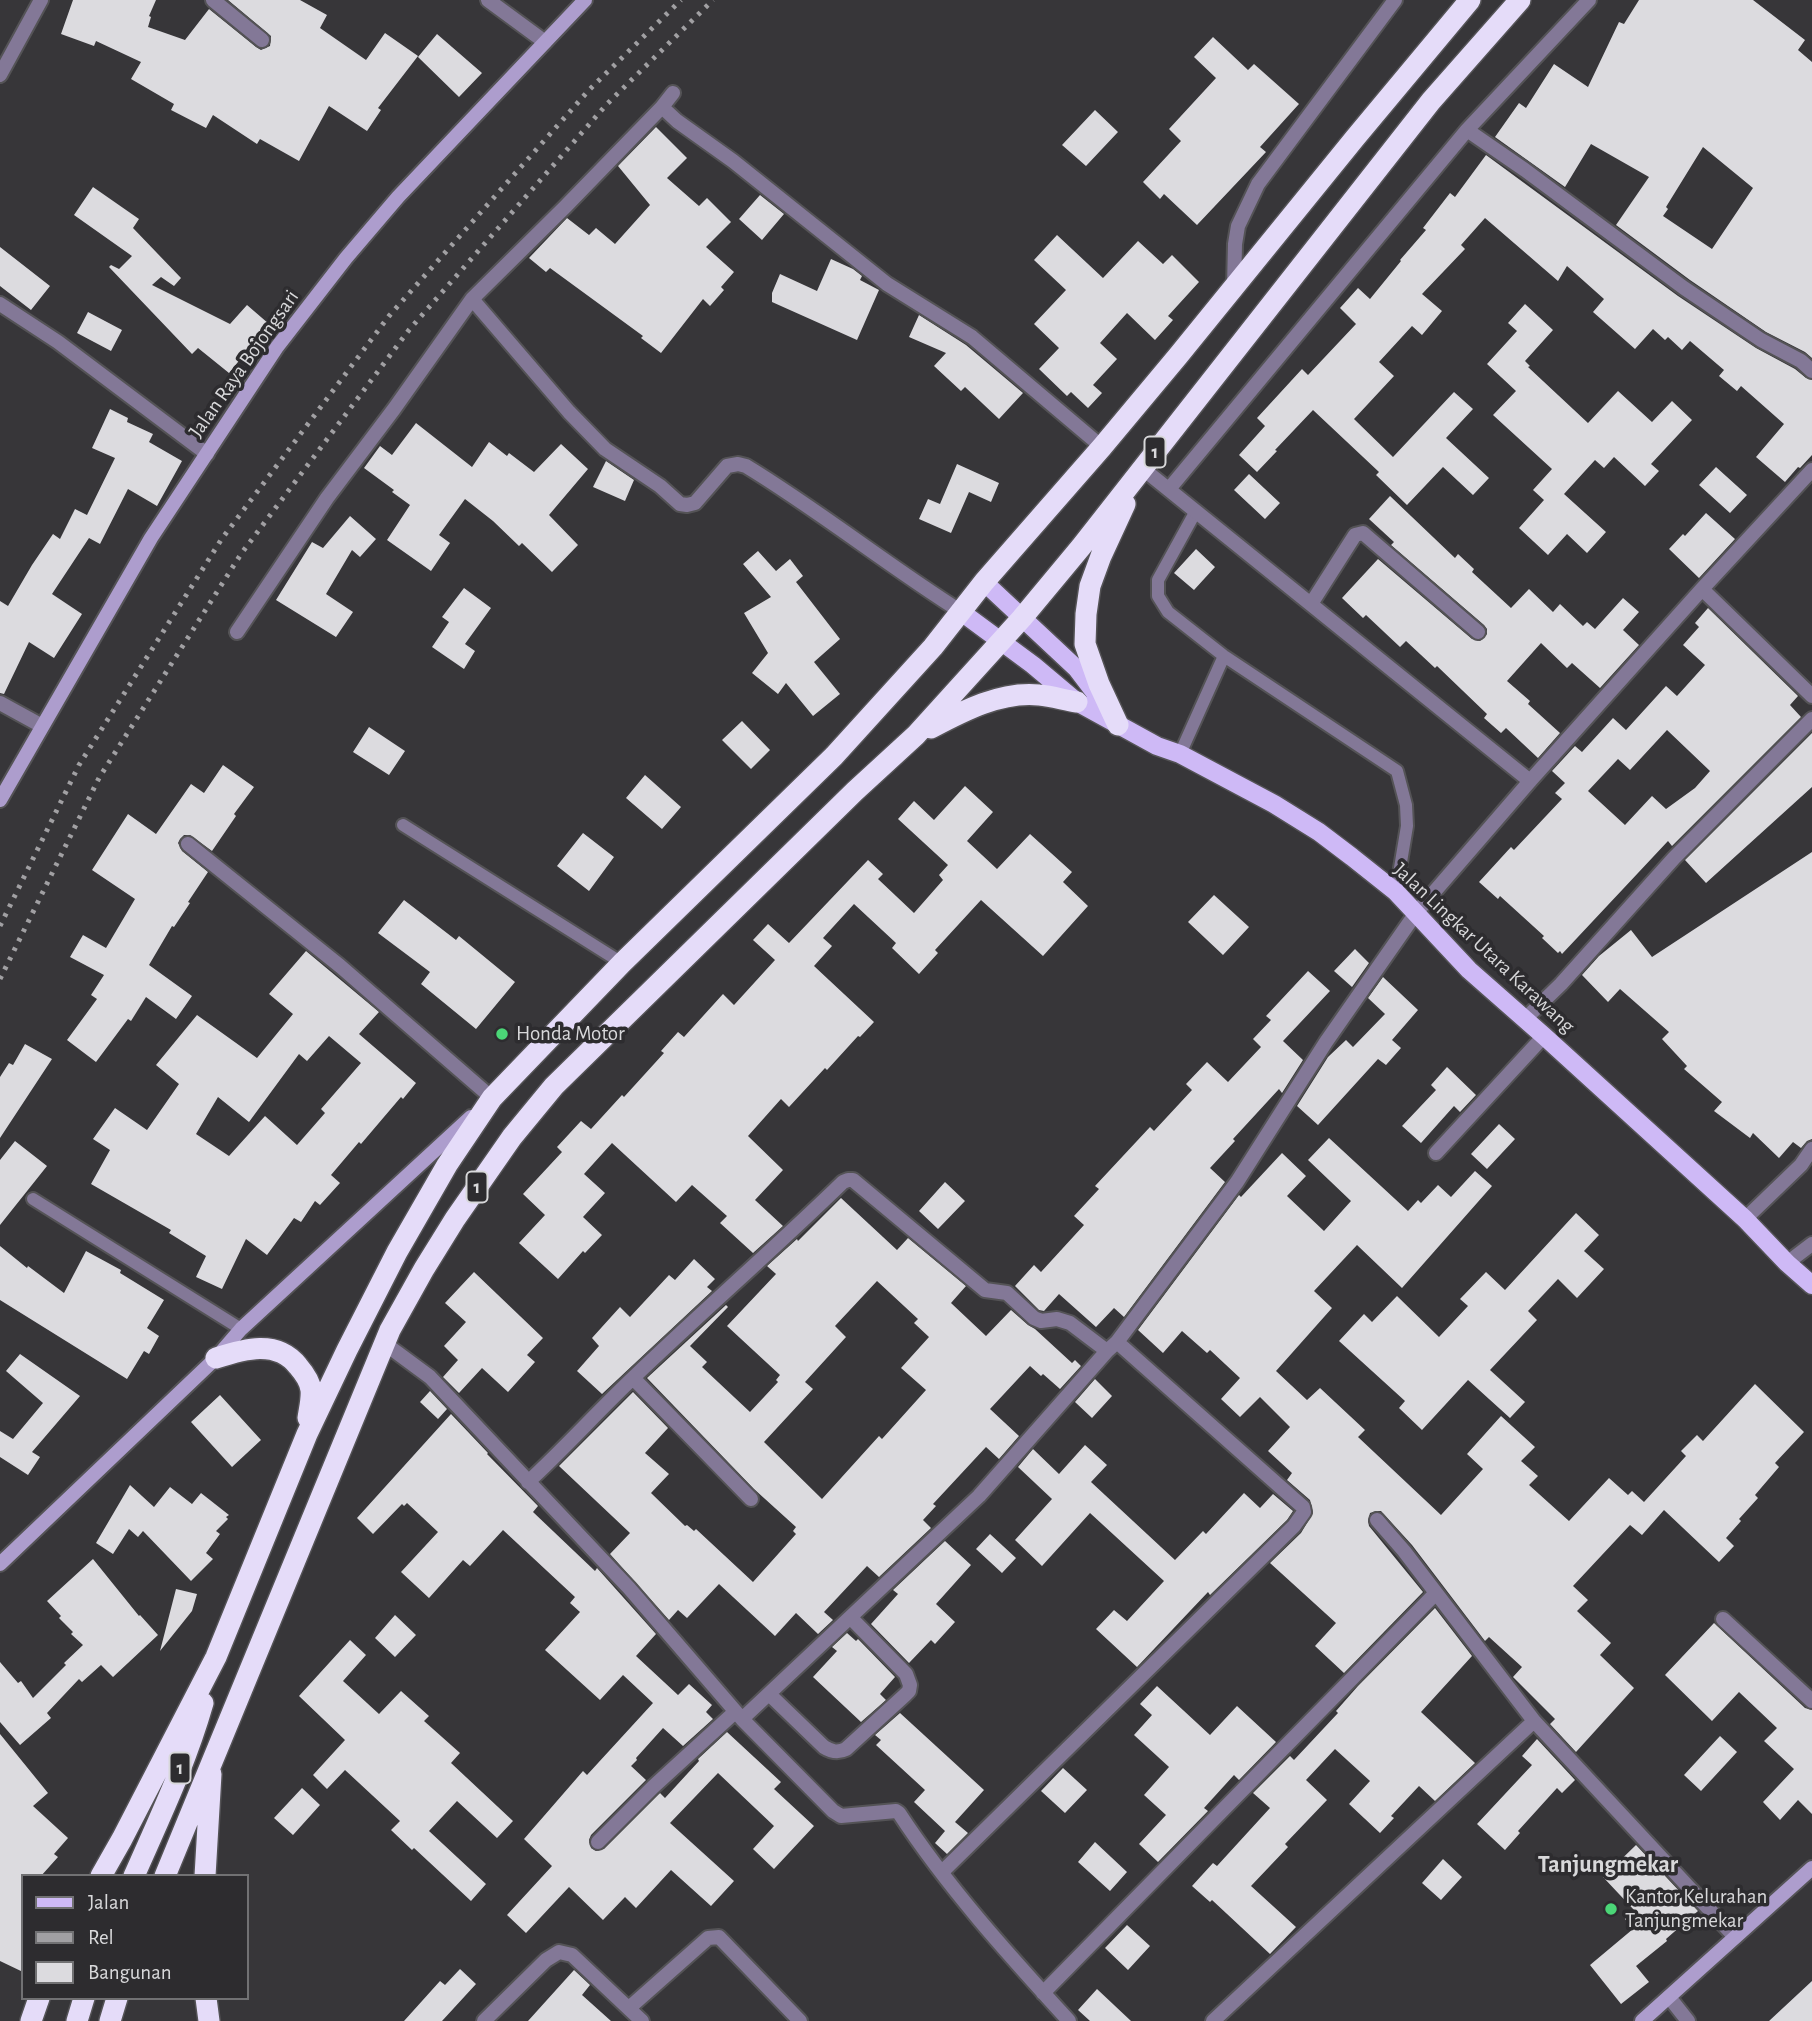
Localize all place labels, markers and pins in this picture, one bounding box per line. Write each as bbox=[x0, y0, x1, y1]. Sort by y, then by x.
place label: Honda Motor bbox=[516, 1021, 625, 1047]
marker: Honda Motor bbox=[494, 1026, 510, 1042]
place label: Kantor Kelurahan Tanjungmekar bbox=[1625, 1884, 1767, 1934]
marker: Kantor Kelurahan Tanjungmekar bbox=[1603, 1901, 1619, 1917]

